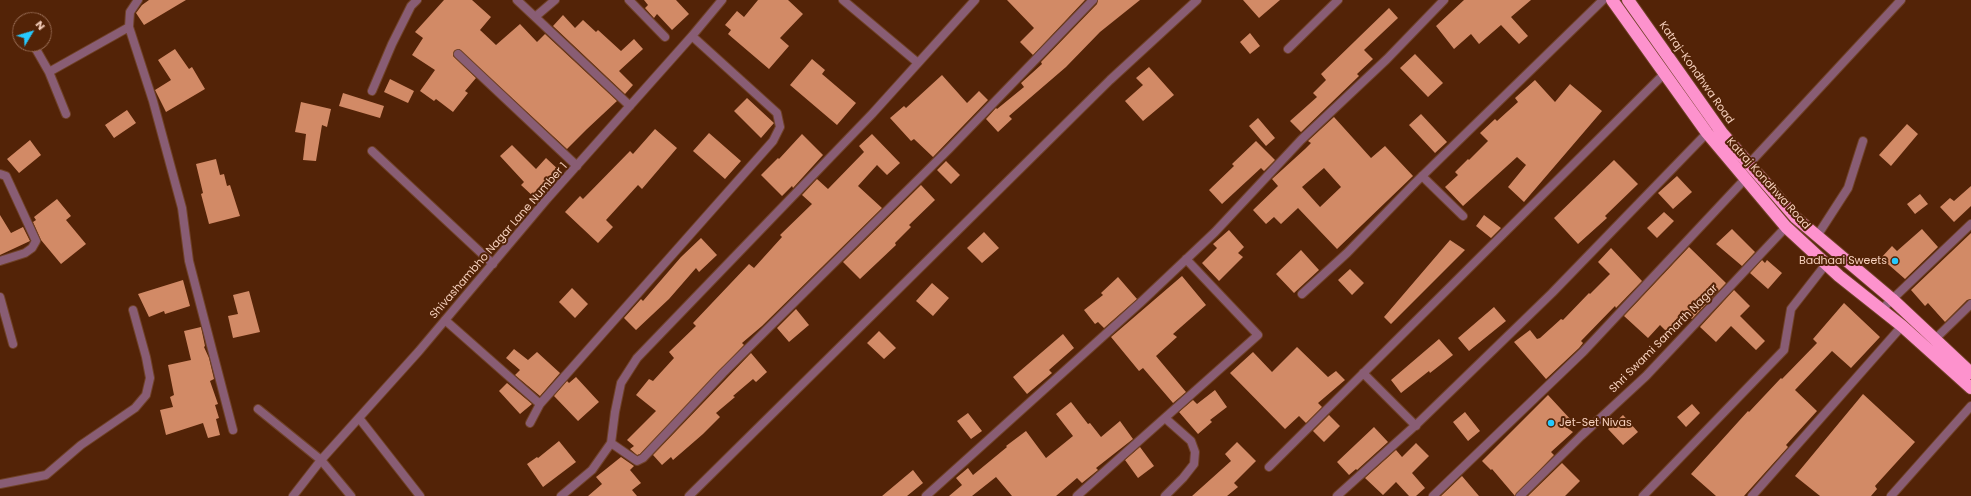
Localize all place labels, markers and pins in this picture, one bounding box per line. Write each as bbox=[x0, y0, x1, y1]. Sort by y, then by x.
place label: Badhaai Sweets bbox=[1799, 254, 1887, 268]
marker: Badhaai Sweets bbox=[1890, 256, 1900, 266]
place label: Jet-Set Nivas bbox=[1559, 416, 1632, 430]
marker: Jet-Set Nivas bbox=[1546, 418, 1556, 428]

